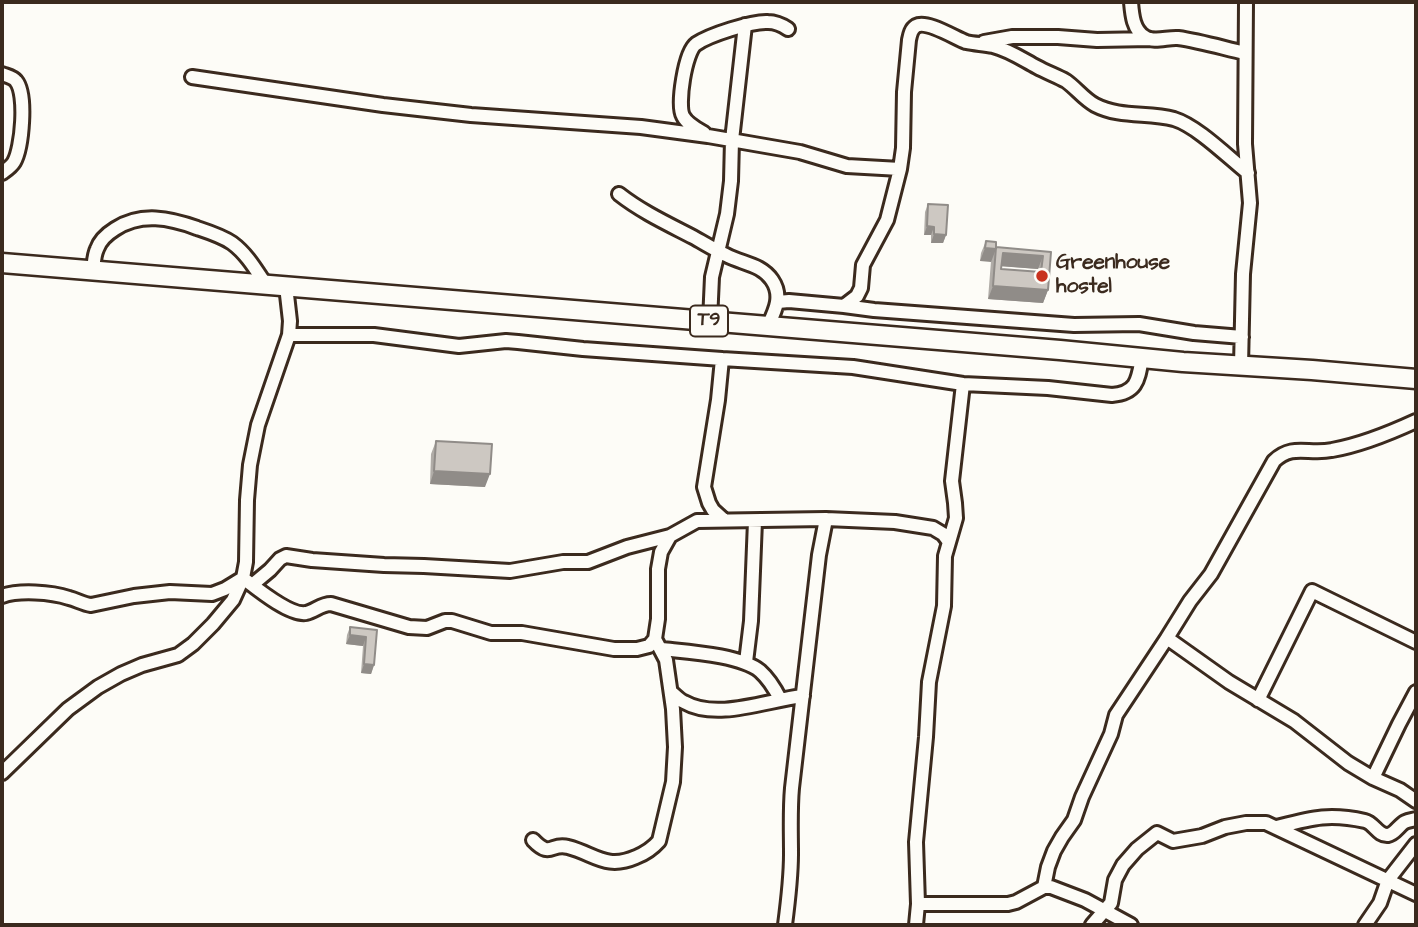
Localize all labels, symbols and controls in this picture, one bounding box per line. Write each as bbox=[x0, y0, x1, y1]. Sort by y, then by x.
place label: Greenhouse hostel bbox=[1056, 251, 1170, 301]
marker: Greenhouse hostel bbox=[1034, 268, 1050, 284]
road number: T9 bbox=[690, 306, 728, 336]

